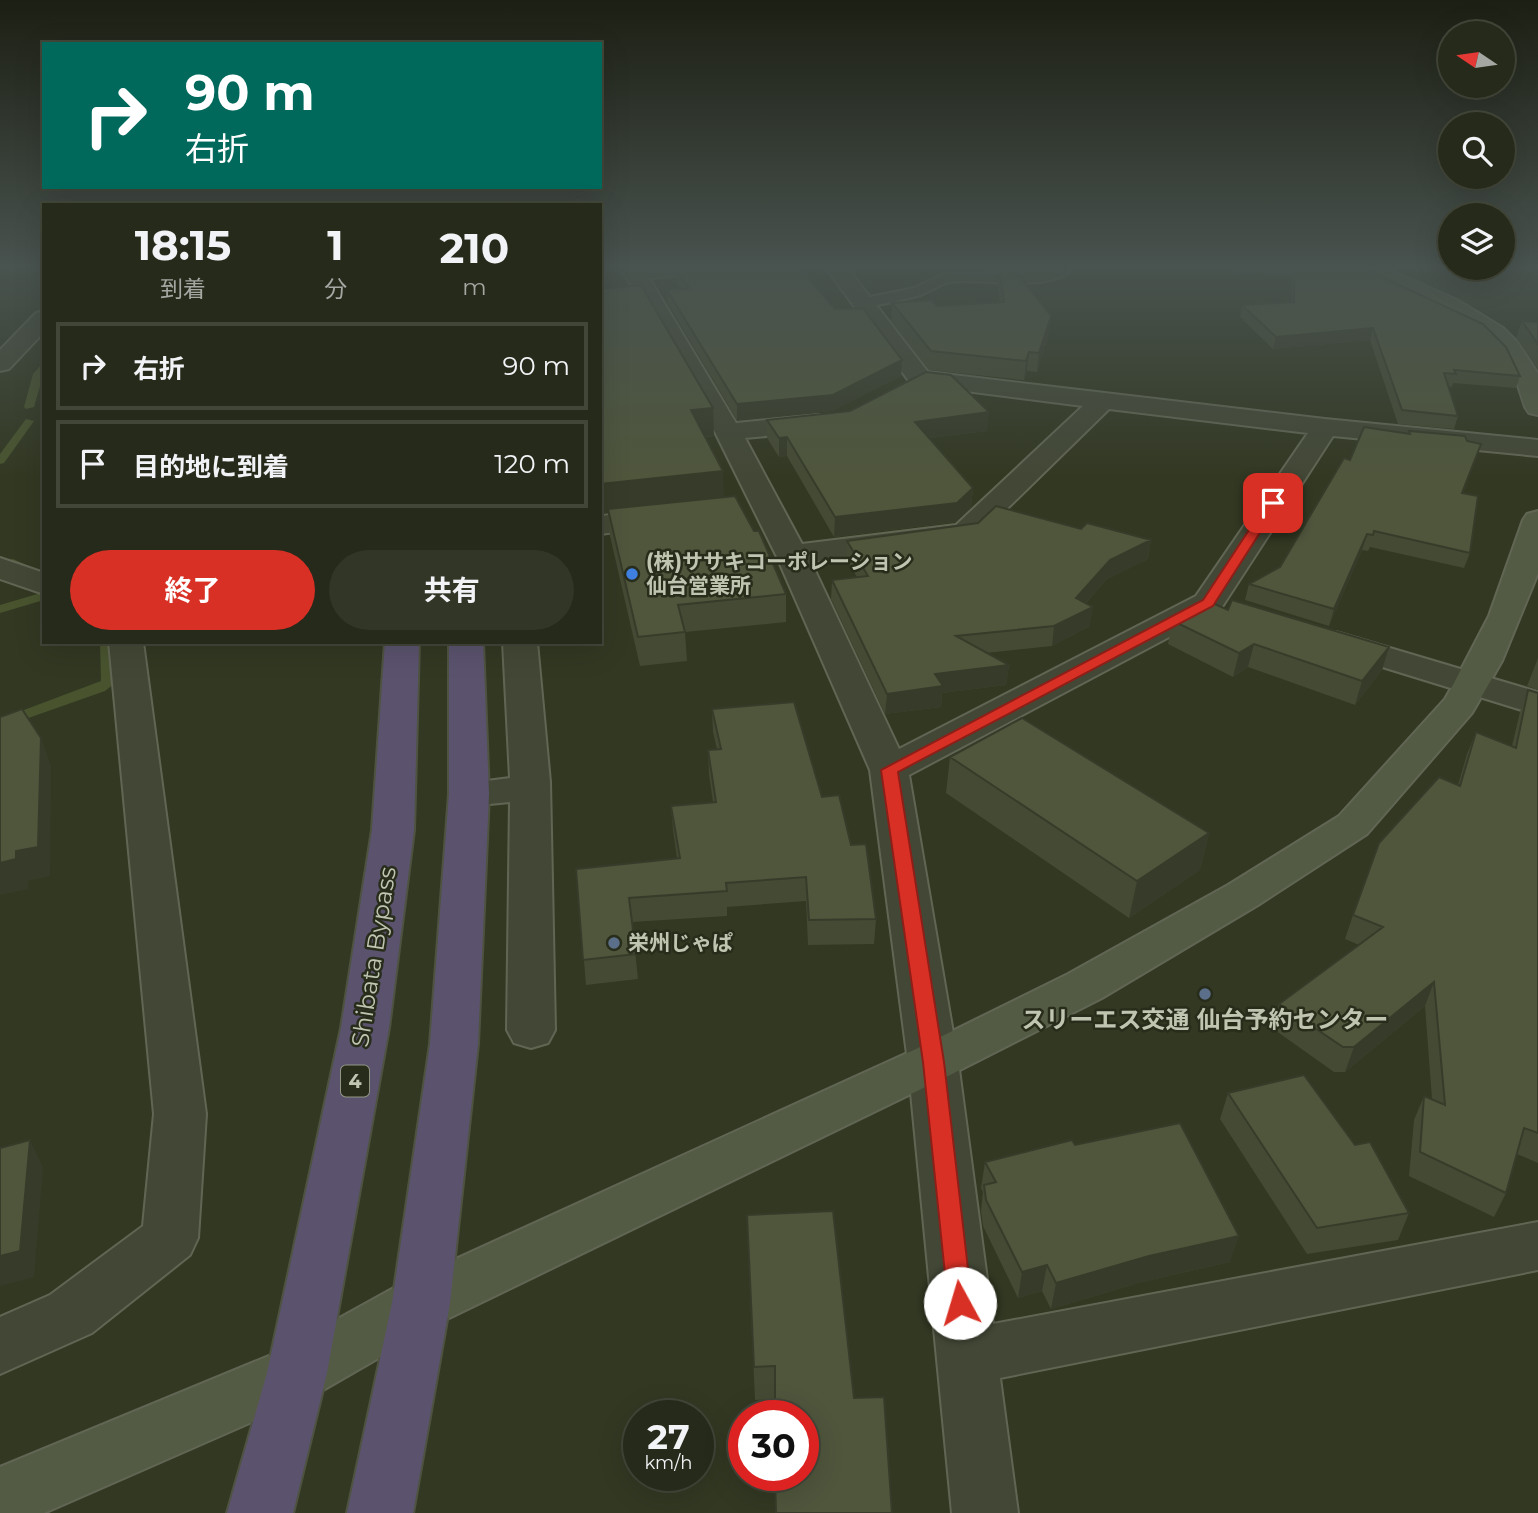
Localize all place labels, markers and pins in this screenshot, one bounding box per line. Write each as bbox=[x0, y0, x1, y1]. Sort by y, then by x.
pin bbox=[1243, 473, 1303, 533]
place label: (株)ササキコーポレーション 仙台営業所 bbox=[646, 549, 913, 598]
marker: (株)ササキコーポレーション 仙台営業所 bbox=[624, 566, 640, 582]
place label: 栄州じゃぱ bbox=[628, 930, 733, 955]
marker: 栄州じゃぱ bbox=[606, 935, 622, 951]
marker: スリーエス交通 仙台予約センター bbox=[1197, 986, 1213, 1002]
place label: スリーエス交通 仙台予約センター bbox=[1022, 1005, 1388, 1034]

